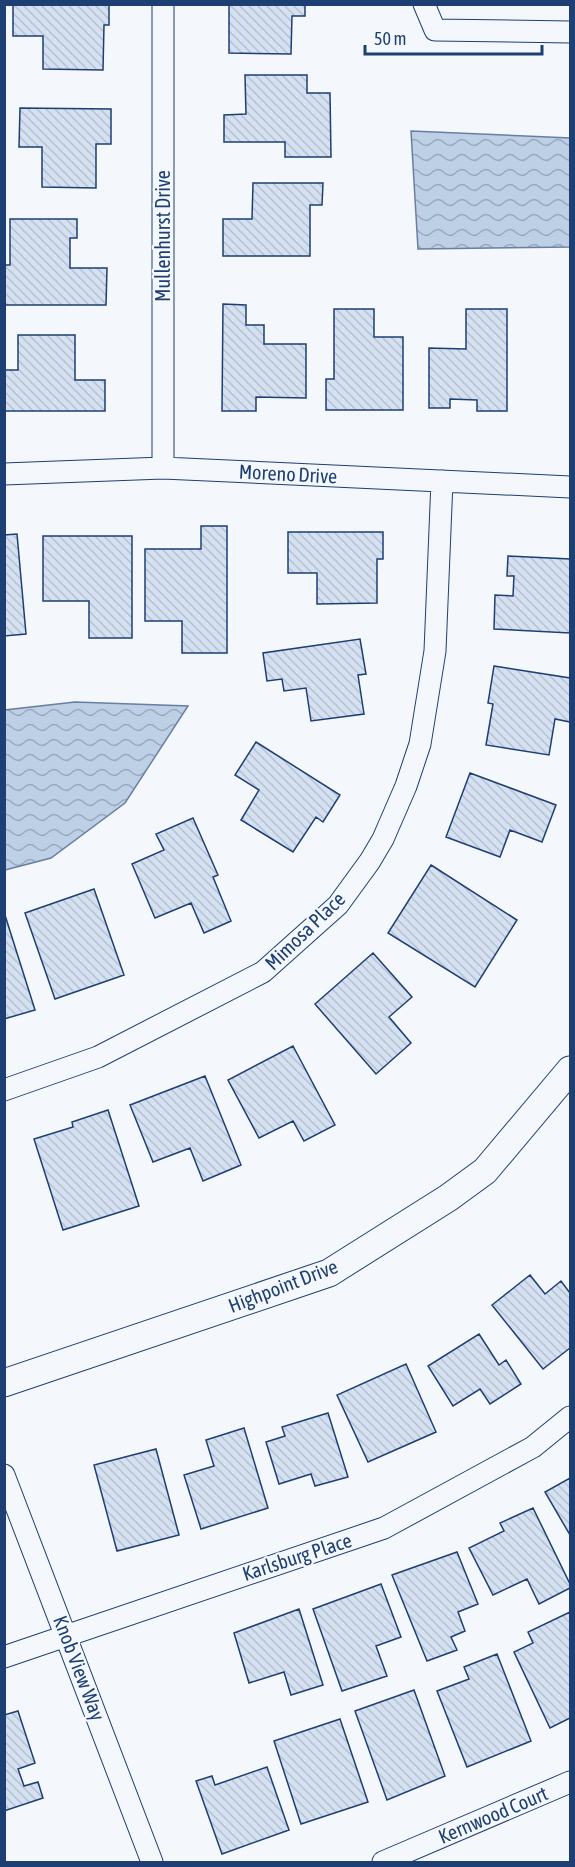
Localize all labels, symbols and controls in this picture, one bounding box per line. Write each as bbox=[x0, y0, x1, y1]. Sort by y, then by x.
scale bar bbox=[365, 18, 542, 56]
text: 50 m bbox=[374, 28, 406, 49]
street label: Mullenhurst Drive bbox=[151, 170, 174, 302]
street label: Moreno Drive bbox=[238, 459, 338, 488]
street label: Mimosa Place bbox=[260, 887, 349, 974]
street label: Highpoint Drive bbox=[225, 1254, 341, 1317]
street label: Karlsburg Place bbox=[239, 1528, 354, 1585]
street label: Knob View Way bbox=[49, 1612, 110, 1724]
street label: Kernwood Court bbox=[435, 1781, 551, 1848]

